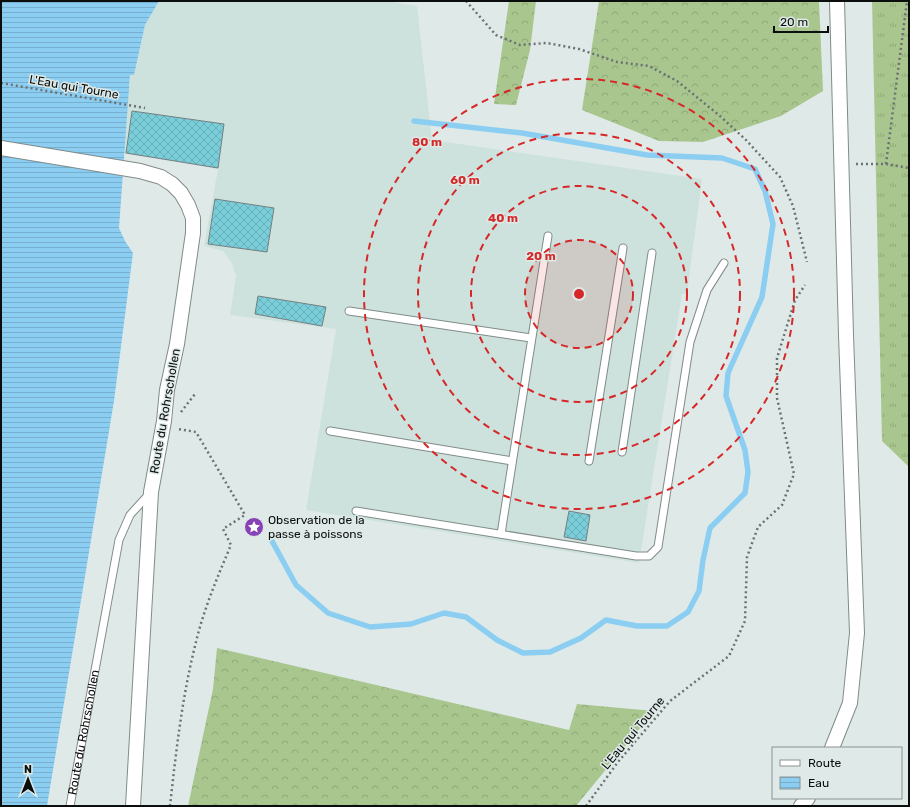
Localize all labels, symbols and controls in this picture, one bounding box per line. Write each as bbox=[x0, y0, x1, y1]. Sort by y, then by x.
scale bar bbox=[774, 8, 828, 34]
text: 20 m bbox=[780, 15, 808, 29]
street label: L'Eau qui Tourne bbox=[28, 72, 120, 102]
text: 80 m bbox=[412, 135, 442, 149]
text: 60 m bbox=[450, 173, 480, 187]
text: 40 m bbox=[488, 211, 518, 225]
text: 20 m bbox=[526, 249, 556, 263]
centre of rings bbox=[572, 287, 586, 301]
street label: Route du Rohrschollen bbox=[147, 347, 183, 475]
place label: Observation de la passe à poissons bbox=[268, 513, 365, 541]
place icon: Observation de la passe à poissons bbox=[243, 516, 265, 538]
street label: Route du Rohrschollen bbox=[65, 669, 102, 796]
street label: L'Eau qui Tourne bbox=[599, 694, 668, 772]
legend bbox=[772, 747, 902, 799]
text: Route bbox=[808, 756, 842, 770]
north arrow bbox=[8, 759, 48, 799]
text: N bbox=[24, 763, 32, 776]
text: Eau bbox=[808, 776, 829, 790]

